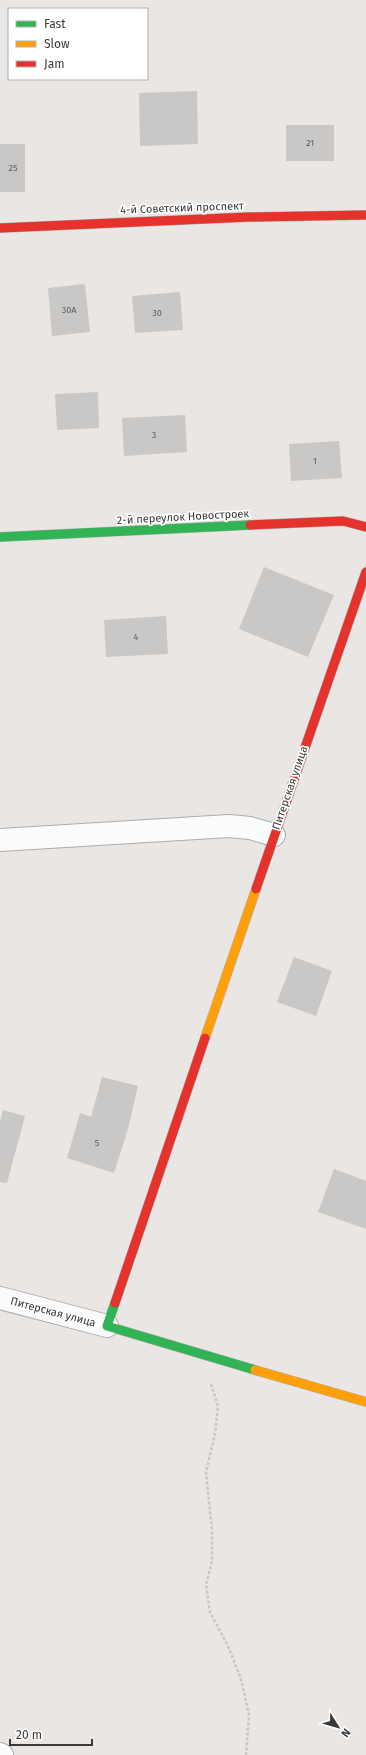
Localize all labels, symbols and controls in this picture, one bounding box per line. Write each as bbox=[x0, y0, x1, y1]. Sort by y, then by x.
legend bbox=[8, 8, 148, 80]
text: Fast bbox=[44, 17, 66, 31]
text: Slow bbox=[44, 37, 70, 51]
text: Jam bbox=[44, 57, 64, 71]
house number: 21 bbox=[306, 138, 314, 148]
house number: 25 bbox=[9, 163, 18, 173]
street label: 4-й Советский проспект bbox=[120, 199, 244, 217]
house number: 30А bbox=[62, 305, 77, 315]
house number: 30 bbox=[152, 308, 162, 318]
house number: 3 bbox=[152, 430, 156, 440]
house number: 1 bbox=[313, 456, 317, 466]
street label: 2-й переулок Новостроек bbox=[117, 507, 250, 527]
house number: 4 bbox=[134, 632, 139, 642]
street label: Питерская улица bbox=[270, 744, 310, 832]
house number: 5 bbox=[95, 1138, 100, 1148]
street label: Питерская улица bbox=[9, 1294, 97, 1330]
north arrow bbox=[318, 1707, 358, 1747]
scale bar bbox=[10, 1721, 92, 1747]
text: N bbox=[338, 1726, 353, 1740]
text: 20 m bbox=[16, 1728, 42, 1742]

